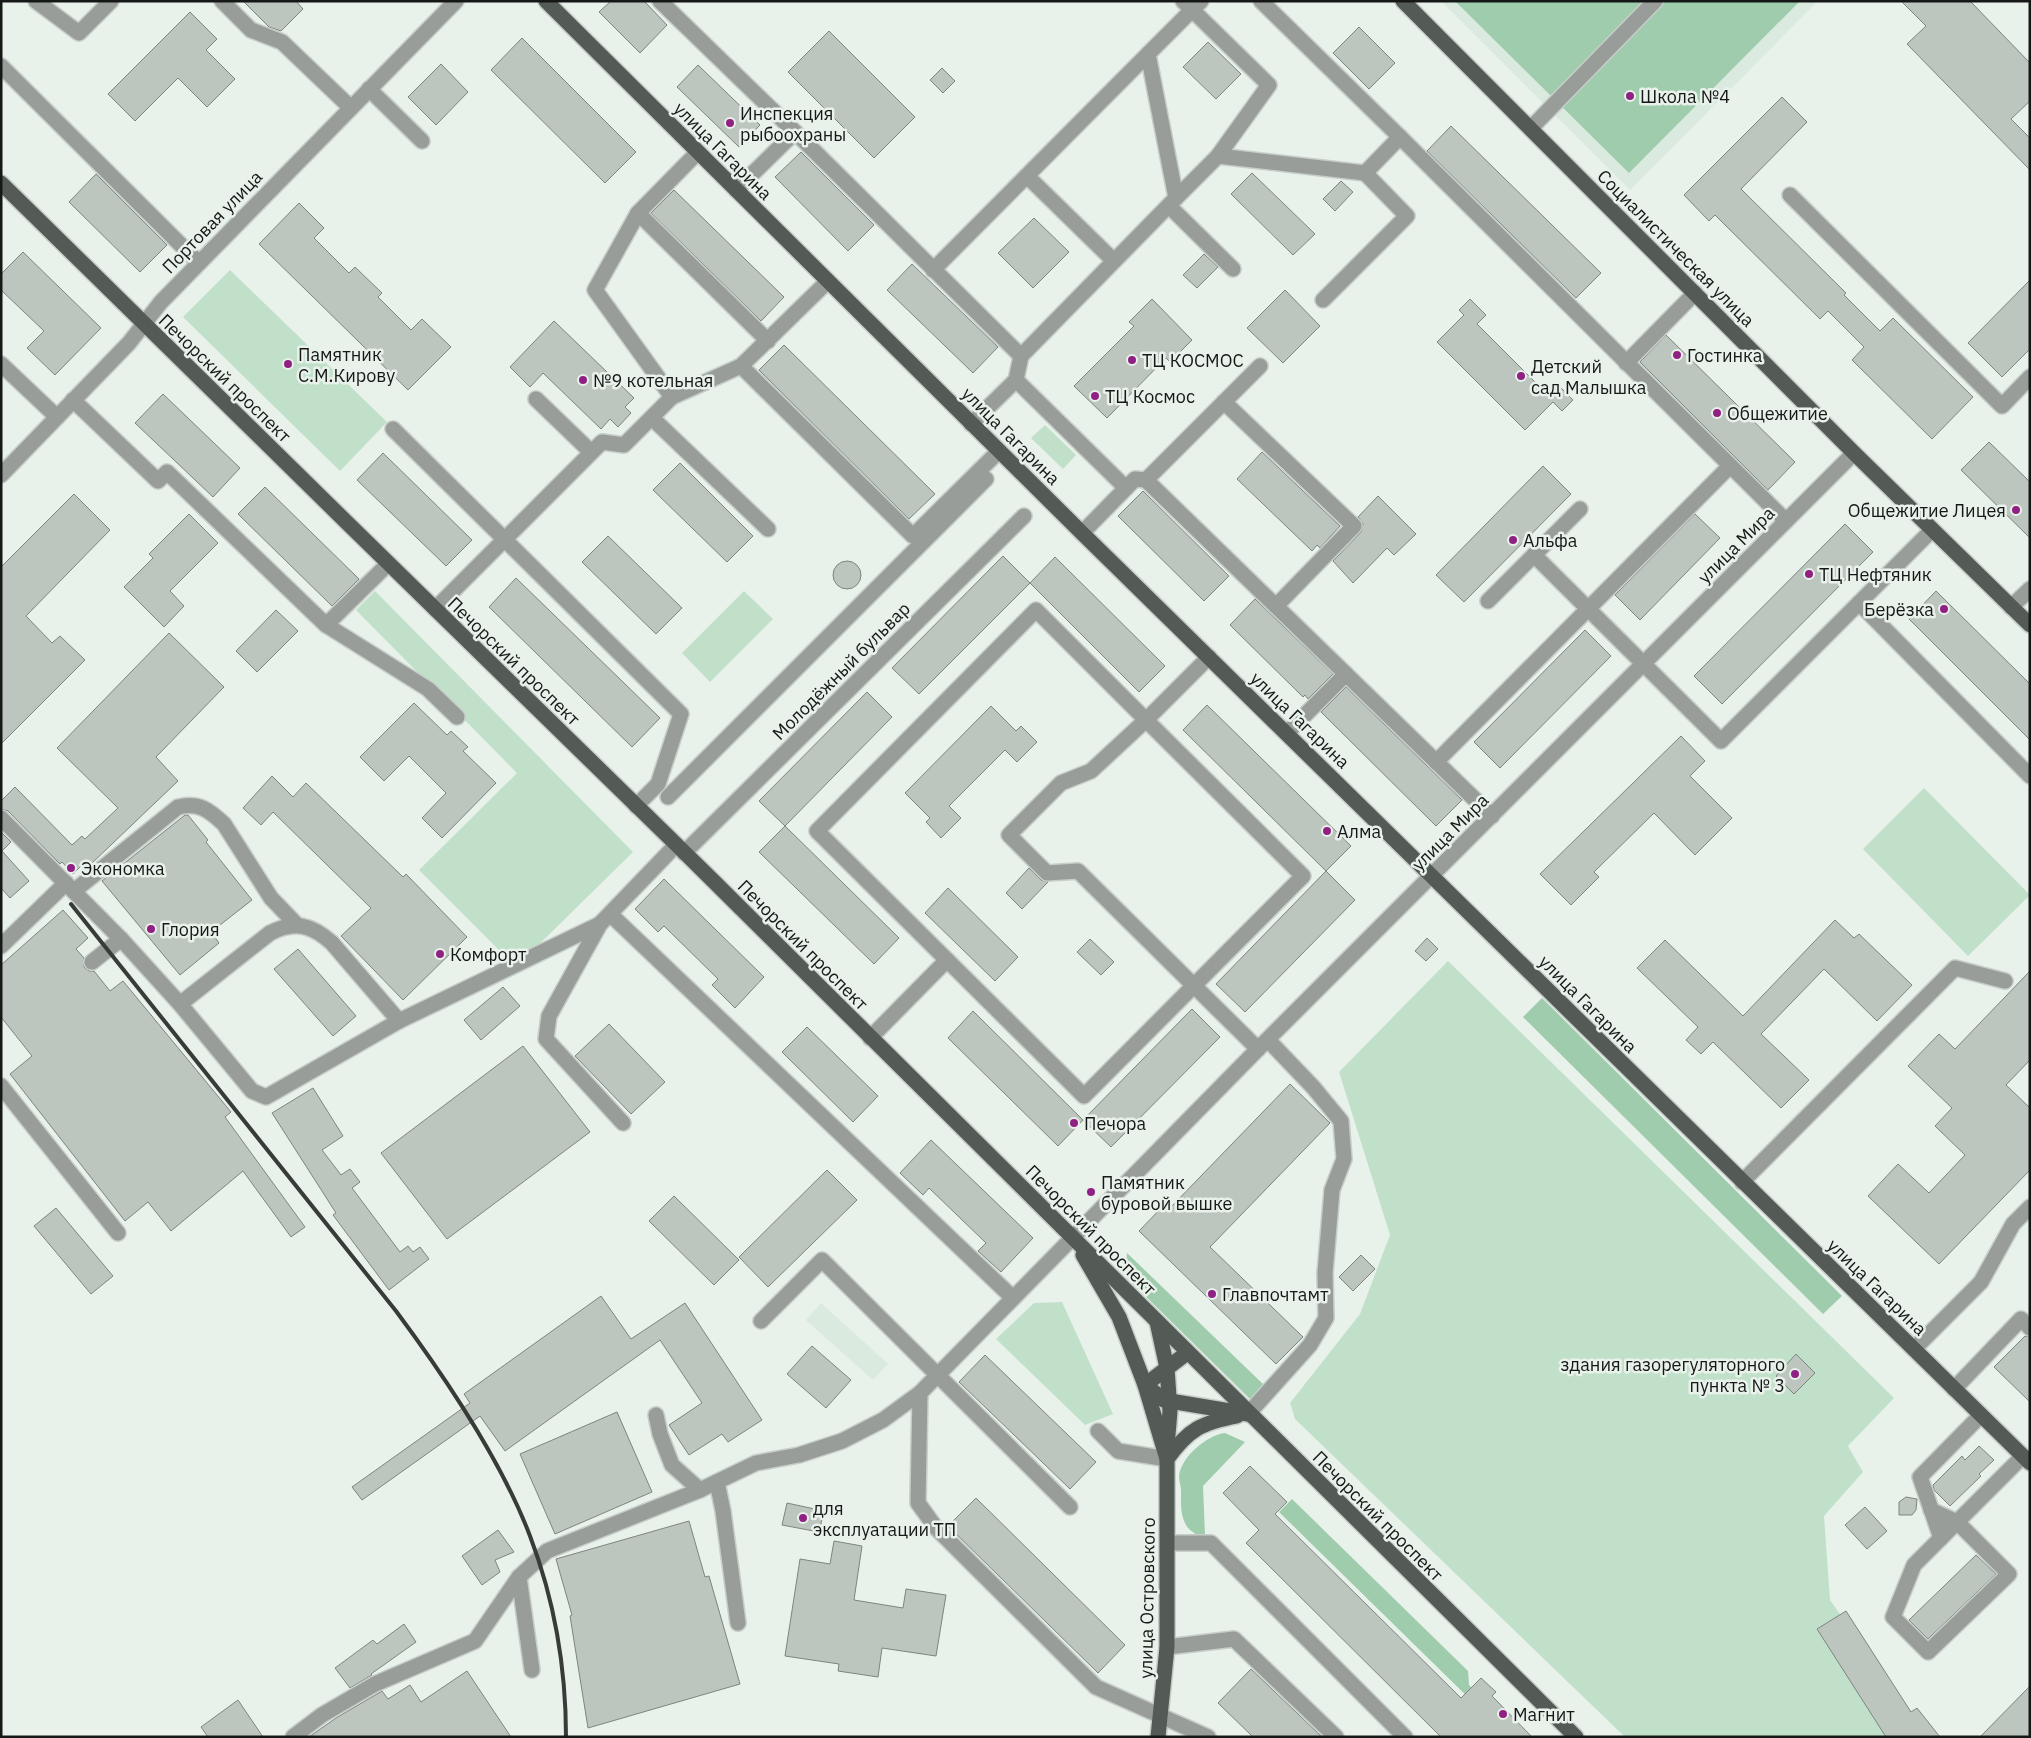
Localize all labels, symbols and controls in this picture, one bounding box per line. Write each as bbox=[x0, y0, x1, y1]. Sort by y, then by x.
place label: Школа №4 bbox=[1640, 85, 1730, 108]
marker: Школа №4 bbox=[1624, 90, 1636, 102]
street label: улица Гагарина bbox=[669, 97, 777, 205]
place label: Инспекция рыбоохраны bbox=[740, 102, 846, 146]
marker: Инспекция рыбоохраны bbox=[724, 117, 736, 129]
street label: Портовая улица bbox=[157, 165, 267, 278]
street label: Социалистическая улица bbox=[1593, 165, 1760, 332]
street label: Печорский проспект bbox=[154, 309, 296, 448]
place label: Памятник С.М.Кирову bbox=[298, 343, 395, 387]
place label: Гостинка bbox=[1687, 344, 1763, 367]
place label: ТЦ КОСМОС bbox=[1142, 349, 1244, 372]
marker: Гостинка bbox=[1671, 349, 1683, 361]
marker: ТЦ КОСМОС bbox=[1126, 354, 1138, 366]
place label: Детский сад Малышка bbox=[1531, 355, 1647, 399]
marker: Памятник С.М.Кирову bbox=[282, 358, 294, 370]
place label: №9 котельная bbox=[593, 369, 714, 392]
marker: Детский сад Малышка bbox=[1515, 370, 1527, 382]
marker: №9 котельная bbox=[577, 374, 589, 386]
street label: улица Гагарина bbox=[957, 382, 1065, 490]
place label: ТЦ Космос bbox=[1105, 385, 1195, 408]
marker: ТЦ Космос bbox=[1089, 390, 1101, 402]
place label: Общежитие bbox=[1727, 402, 1828, 425]
marker: Общежитие bbox=[1711, 407, 1723, 419]
place label: Общежитие Лицея bbox=[1848, 499, 2006, 522]
street label: улица Мира bbox=[1693, 501, 1780, 588]
marker: Общежитие Лицея bbox=[2010, 504, 2022, 516]
place label: Альфа bbox=[1523, 529, 1578, 552]
marker: Альфа bbox=[1507, 534, 1519, 546]
place label: ТЦ Нефтяник bbox=[1819, 563, 1932, 586]
marker: ТЦ Нефтяник bbox=[1803, 568, 1815, 580]
street label: Печорский проспект bbox=[443, 592, 585, 731]
street label: Молодёжный бульвар bbox=[767, 597, 915, 745]
place label: Берёзка bbox=[1864, 598, 1934, 621]
marker: Берёзка bbox=[1938, 603, 1950, 615]
street label: улица Гагарина bbox=[1245, 667, 1355, 774]
street label: улица Мира bbox=[1407, 788, 1494, 875]
place label: Алма bbox=[1337, 820, 1381, 843]
marker: Алма bbox=[1321, 825, 1333, 837]
place label: Экономка bbox=[81, 857, 165, 880]
marker: Экономка bbox=[65, 862, 77, 874]
street label: Печорский проспект bbox=[733, 875, 873, 1015]
place label: Глория bbox=[161, 918, 220, 941]
marker: Глория bbox=[145, 923, 157, 935]
place label: Комфорт bbox=[450, 943, 527, 966]
marker: Комфорт bbox=[434, 948, 446, 960]
street label: улица Гагарина bbox=[1534, 950, 1642, 1058]
place label: Печора bbox=[1084, 1112, 1147, 1135]
marker: Печора bbox=[1068, 1117, 1080, 1129]
street label: Печорский проспект bbox=[1021, 1160, 1161, 1300]
place label: Памятник буровой вышке bbox=[1101, 1171, 1233, 1215]
marker: Памятник буровой вышке bbox=[1085, 1186, 1097, 1198]
street label: улица Гагарина bbox=[1822, 1234, 1932, 1341]
place label: Главпочтамт bbox=[1222, 1283, 1329, 1306]
marker: Главпочтамт bbox=[1206, 1288, 1218, 1300]
place label: здания газорегуляторного пункта № 3 bbox=[1560, 1353, 1785, 1397]
marker: здания газорегуляторного пункта № 3 bbox=[1789, 1368, 1801, 1380]
street label: Печорский проспект bbox=[1308, 1446, 1448, 1586]
place label: для эксплуатации ТП bbox=[813, 1497, 956, 1541]
marker: для эксплуатации ТП bbox=[797, 1512, 809, 1524]
street label: улица Островского bbox=[1134, 1517, 1160, 1679]
place label: Магнит bbox=[1513, 1703, 1575, 1726]
marker: Магнит bbox=[1497, 1708, 1509, 1720]

